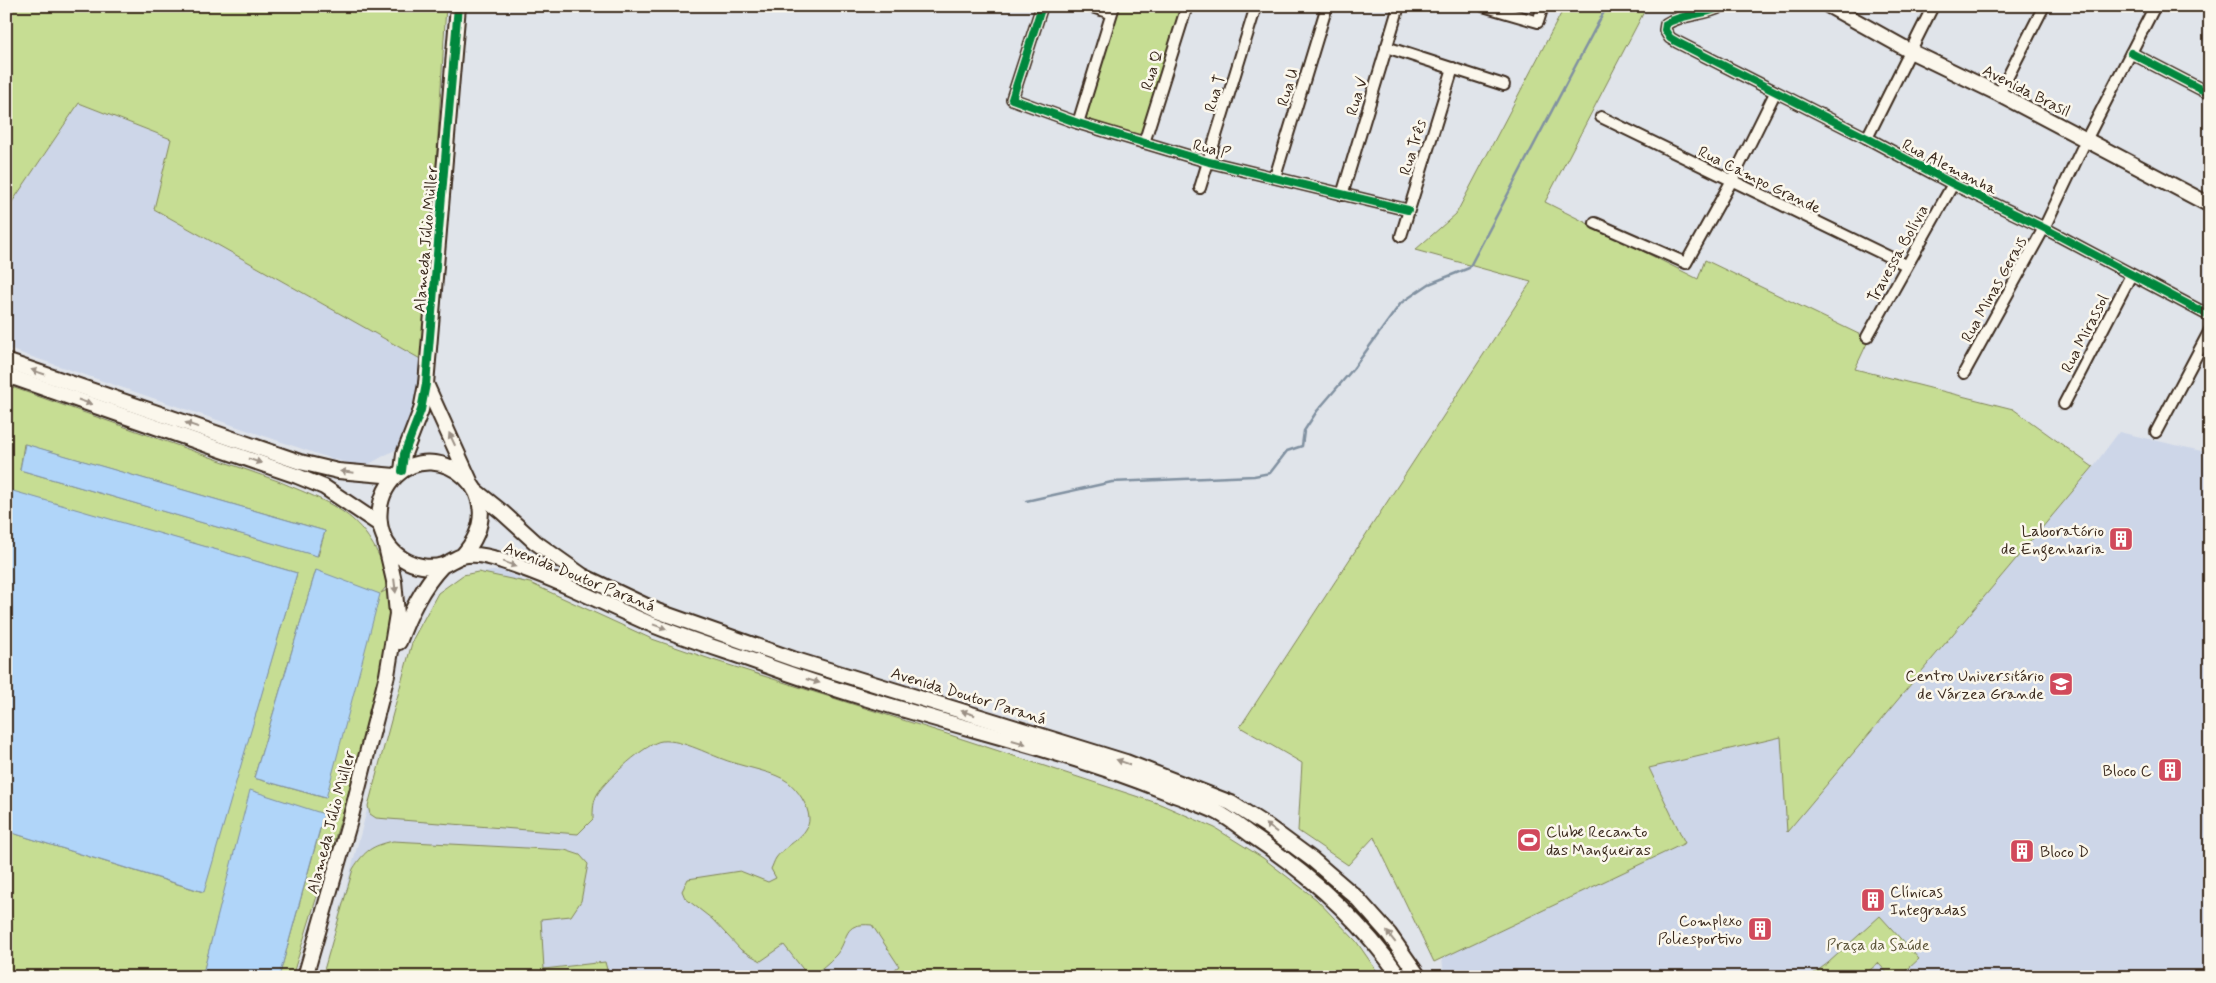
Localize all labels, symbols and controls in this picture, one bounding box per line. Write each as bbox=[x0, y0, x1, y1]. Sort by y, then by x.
street label: Rua Q bbox=[1136, 48, 1168, 93]
street label: Avenida Brasil bbox=[1979, 60, 2074, 123]
street label: Rua U bbox=[1273, 66, 1304, 109]
street label: Rua T bbox=[1200, 72, 1231, 115]
street label: Rua V bbox=[1342, 75, 1373, 118]
street label: Rua Três bbox=[1395, 117, 1432, 178]
street label: Rua Alemanha bbox=[1898, 134, 2001, 200]
street label: Rua P bbox=[1191, 135, 1233, 164]
street label: Rua Campo Grande bbox=[1694, 141, 1825, 219]
street label: Alameda Júlio Müller bbox=[410, 164, 443, 313]
street label: Travessa Bolívia bbox=[1863, 201, 1934, 306]
street label: Rua Minas Gerais bbox=[1957, 233, 2032, 346]
street label: Rua Mirassol bbox=[2057, 291, 2114, 376]
one-way arrow bbox=[30, 368, 45, 376]
one-way arrow bbox=[78, 399, 93, 407]
one-way arrow bbox=[184, 421, 199, 428]
one-way arrow bbox=[447, 432, 455, 446]
one-way arrow bbox=[248, 458, 263, 465]
one-way arrow bbox=[339, 468, 355, 476]
place label: Laboratório de Engenharia bbox=[2001, 521, 2104, 561]
building icon: Laboratório de Engenharia bbox=[2108, 526, 2134, 552]
street label: Avenida Doutor Paraná bbox=[501, 537, 658, 617]
one-way arrow bbox=[503, 560, 518, 568]
one-way arrow bbox=[391, 578, 399, 594]
one-way arrow bbox=[652, 624, 667, 631]
street label: Avenida Doutor Paraná bbox=[888, 663, 1049, 730]
place label: Centro Universitário de Várzea Grande bbox=[1905, 666, 2044, 705]
school or university icon: Centro Universitário de Várzea Grande bbox=[2048, 671, 2074, 697]
one-way arrow bbox=[805, 678, 820, 686]
one-way arrow bbox=[961, 709, 976, 717]
one-way arrow bbox=[1011, 739, 1026, 747]
street label: Alameda Júlio Müller bbox=[302, 748, 361, 896]
one-way arrow bbox=[1116, 757, 1131, 765]
building icon: Bloco C bbox=[2157, 757, 2183, 783]
place label: Bloco C bbox=[2103, 761, 2152, 782]
place label: Clube Recanto das Mangueiras bbox=[1546, 822, 1651, 862]
one-way arrow bbox=[1264, 823, 1278, 833]
sports icon: Clube Recanto das Mangueiras bbox=[1516, 827, 1542, 853]
building icon: Bloco D bbox=[2009, 838, 2035, 864]
place label: Bloco D bbox=[2040, 842, 2089, 863]
place label: Clínicas Integradas bbox=[1890, 882, 1966, 922]
building icon: Clínicas Integradas bbox=[1860, 887, 1886, 913]
place label: Complexo Poliesportivo bbox=[1658, 911, 1742, 950]
building icon: Complexo Poliesportivo bbox=[1747, 916, 1773, 942]
one-way arrow bbox=[1385, 931, 1396, 944]
park label: Praça da Saúde bbox=[1826, 935, 1930, 956]

